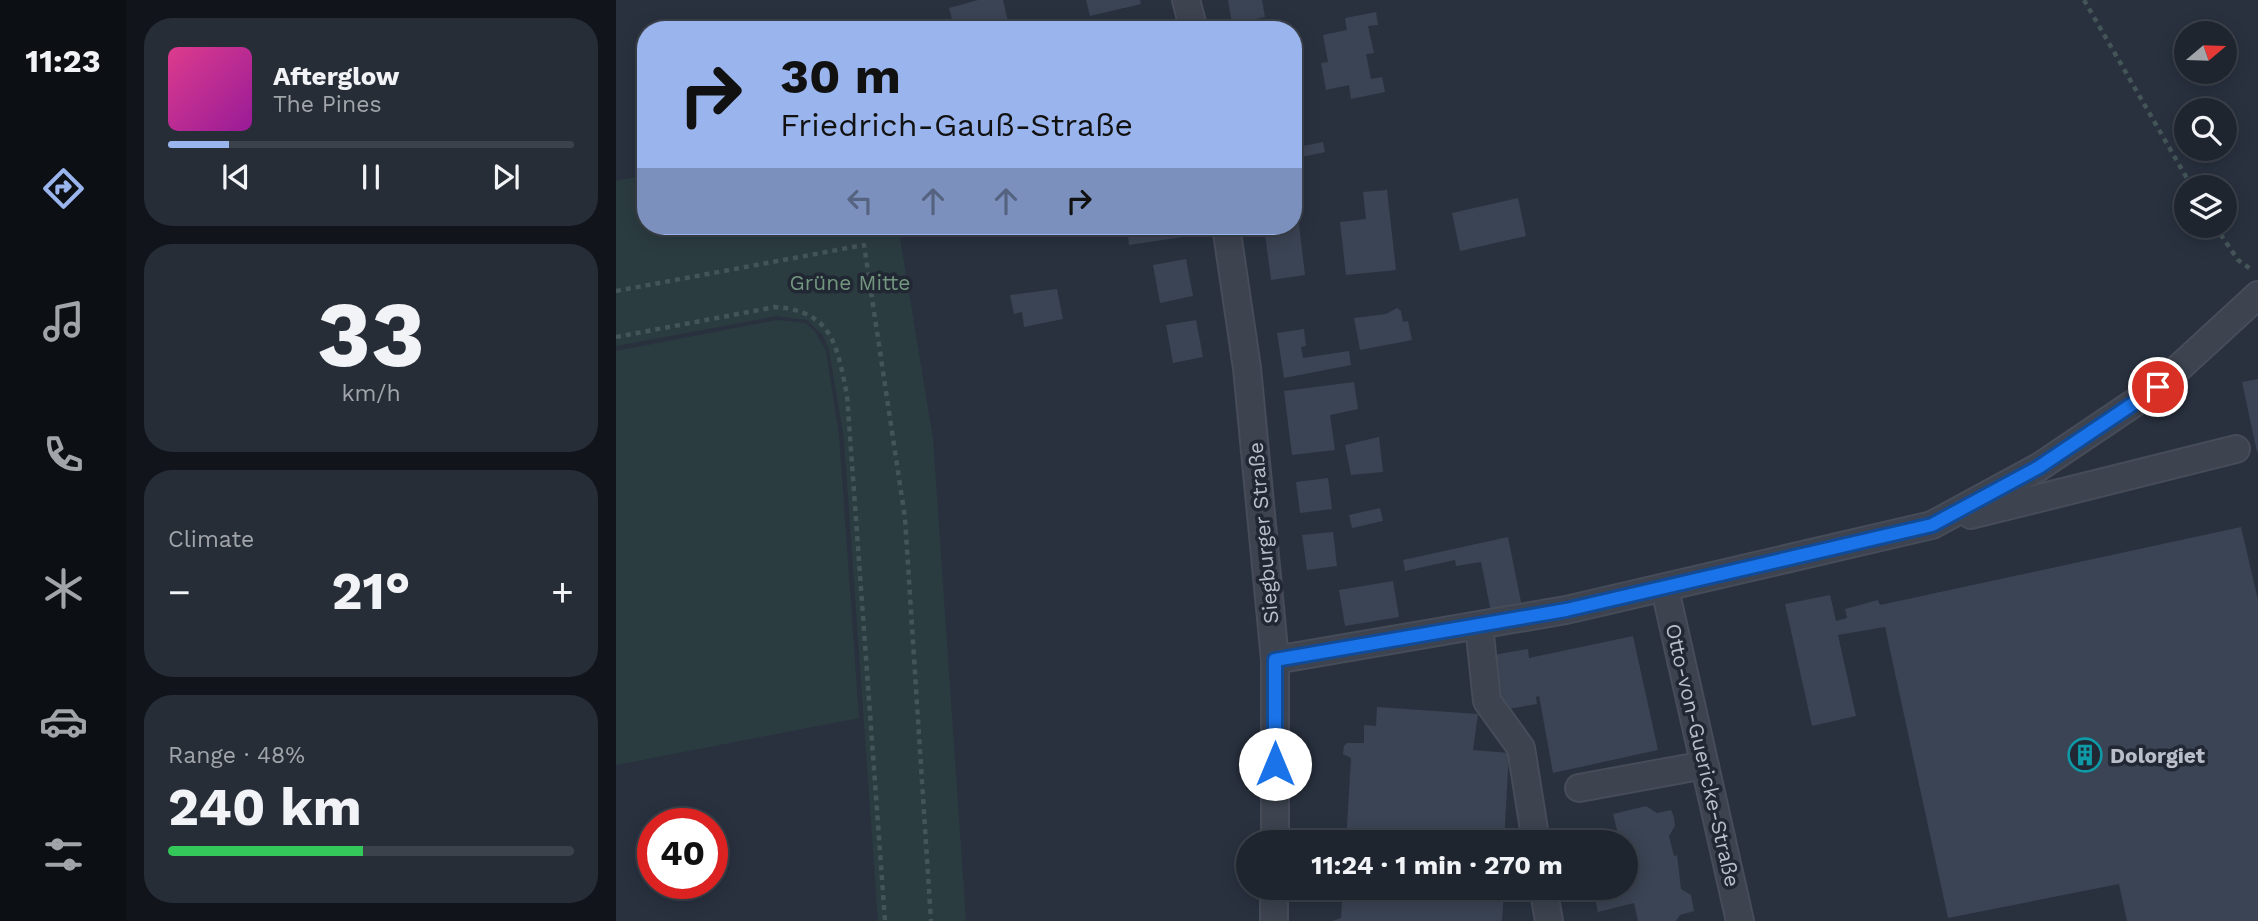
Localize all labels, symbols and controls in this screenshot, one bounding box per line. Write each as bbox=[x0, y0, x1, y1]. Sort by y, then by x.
north arrow bbox=[2174, 21, 2236, 84]
map controls bbox=[2174, 21, 2237, 238]
text: 11:23 bbox=[25, 42, 101, 80]
text: 30 m bbox=[780, 47, 901, 105]
icon: right bbox=[665, 49, 756, 140]
text: Afterglow bbox=[273, 61, 399, 91]
text: The Pines bbox=[273, 91, 382, 118]
button: search bbox=[2174, 98, 2237, 161]
text: Friedrich-Gauß-Straße bbox=[780, 106, 1133, 144]
icon: previous bbox=[217, 158, 255, 196]
icon: pause bbox=[352, 158, 390, 196]
icon: next bbox=[487, 158, 525, 196]
icon: directions bbox=[39, 164, 88, 213]
button: layers bbox=[2174, 175, 2237, 238]
icon: left bbox=[841, 182, 879, 220]
icon: ahead bbox=[914, 182, 952, 220]
icon: ahead bbox=[987, 182, 1025, 220]
icon: right bbox=[1060, 182, 1098, 220]
park label: Grüne Mitte bbox=[790, 270, 910, 295]
text: 33 bbox=[317, 281, 425, 388]
icon: music bbox=[39, 297, 88, 346]
pin bbox=[2128, 357, 2188, 417]
icon: arrive bbox=[2139, 368, 2177, 406]
text: km/h bbox=[341, 380, 401, 407]
icon: phone bbox=[39, 430, 88, 479]
street label: Siegburger Straße bbox=[1243, 441, 1283, 625]
text: Climate bbox=[168, 526, 254, 553]
text: 21° bbox=[331, 561, 411, 622]
icon: climate bbox=[39, 564, 88, 613]
text: − bbox=[168, 570, 191, 614]
text: + bbox=[551, 570, 574, 614]
street label: Otto-von-Guericke-Straße bbox=[1661, 621, 1745, 889]
icon: car bbox=[39, 697, 88, 746]
position arrow bbox=[1238, 727, 1312, 801]
building icon: Dolorgiet bbox=[2066, 736, 2104, 774]
text: Range · 48% bbox=[168, 742, 305, 769]
place label: Dolorgiet bbox=[2110, 743, 2205, 768]
text: 240 km bbox=[168, 777, 362, 838]
speed limit sign: 40 bbox=[637, 808, 728, 899]
icon: filters bbox=[39, 830, 88, 879]
text: 11:24 · 1 min · 270 m bbox=[1311, 850, 1563, 880]

